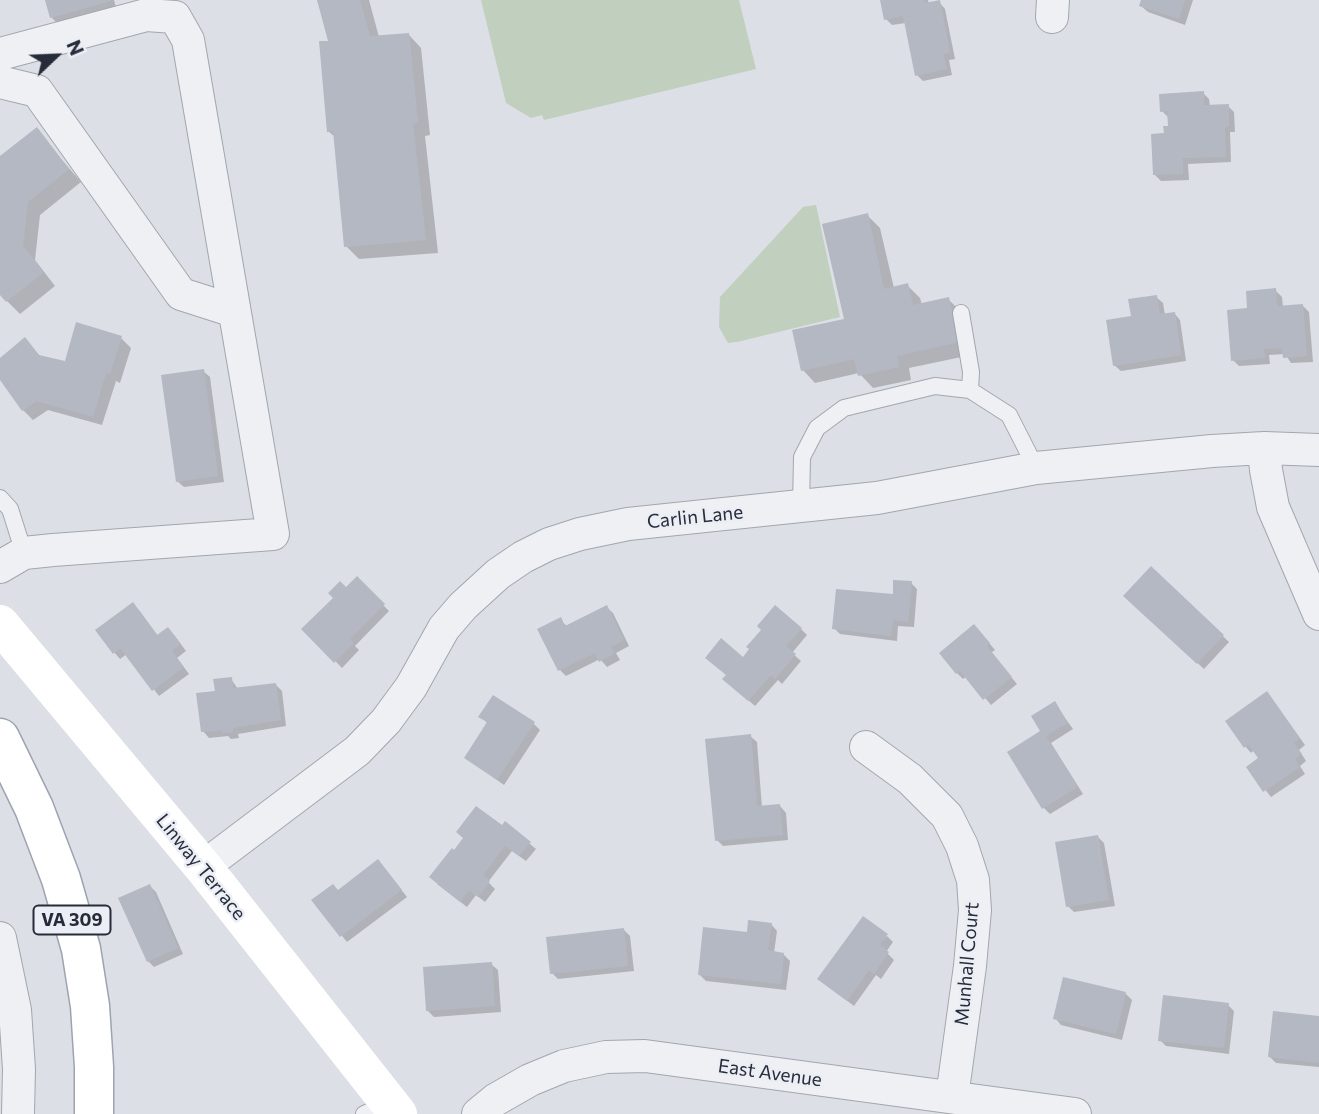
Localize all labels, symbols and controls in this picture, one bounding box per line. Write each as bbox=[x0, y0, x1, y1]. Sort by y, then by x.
north arrow bbox=[21, 21, 91, 91]
text: N bbox=[62, 37, 89, 59]
street label: Carlin Lane bbox=[646, 501, 744, 533]
street label: Linway Terrace bbox=[151, 809, 251, 925]
street label: Munhall Court bbox=[950, 901, 984, 1027]
road number: VA 309 bbox=[34, 905, 110, 934]
street label: East Avenue bbox=[717, 1054, 823, 1092]

